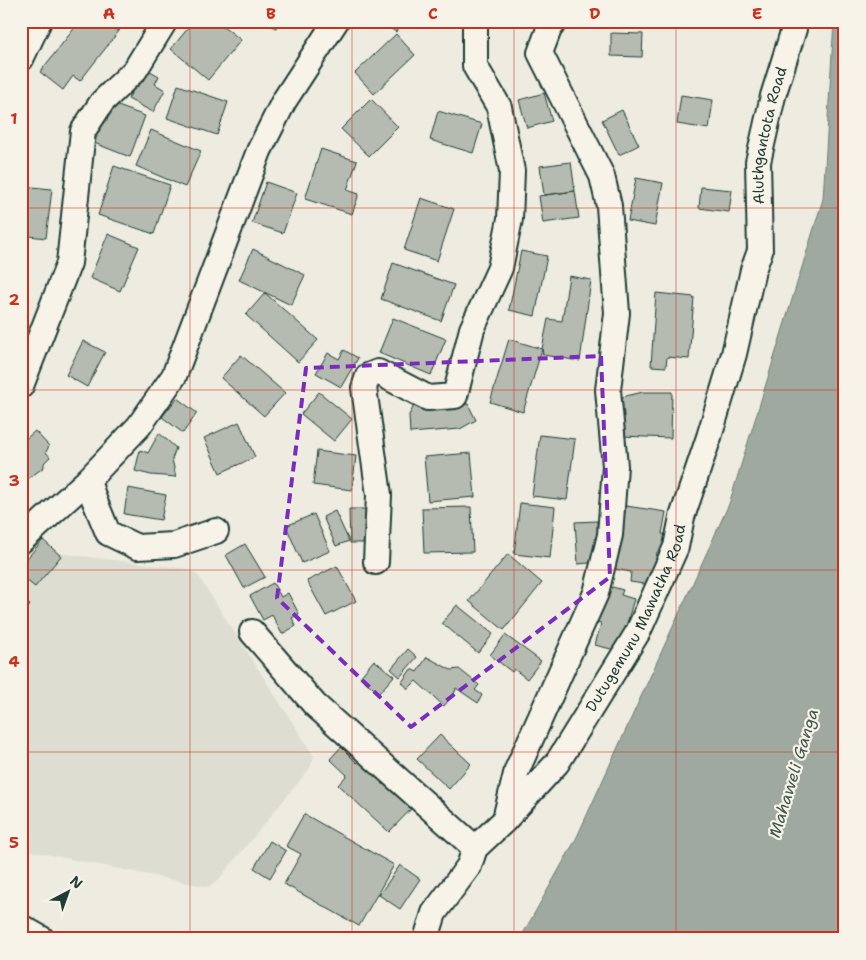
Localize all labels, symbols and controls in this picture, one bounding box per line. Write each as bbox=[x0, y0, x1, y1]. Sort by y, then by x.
text: A bbox=[103, 3, 115, 24]
text: B bbox=[266, 3, 276, 24]
text: C bbox=[428, 3, 438, 24]
text: D bbox=[589, 3, 601, 24]
text: E bbox=[752, 3, 762, 24]
street label: Aluthgantota Road bbox=[748, 64, 792, 204]
text: 1 bbox=[10, 108, 18, 129]
text: 2 bbox=[8, 289, 20, 310]
text: 3 bbox=[8, 470, 20, 491]
street label: Dutugemunu Mawatha Road bbox=[581, 522, 690, 716]
text: 4 bbox=[8, 651, 20, 672]
water label: Mahaweli Ganga bbox=[764, 706, 823, 840]
text: 5 bbox=[9, 832, 19, 853]
north arrow bbox=[42, 868, 92, 918]
text: N bbox=[66, 872, 87, 893]

